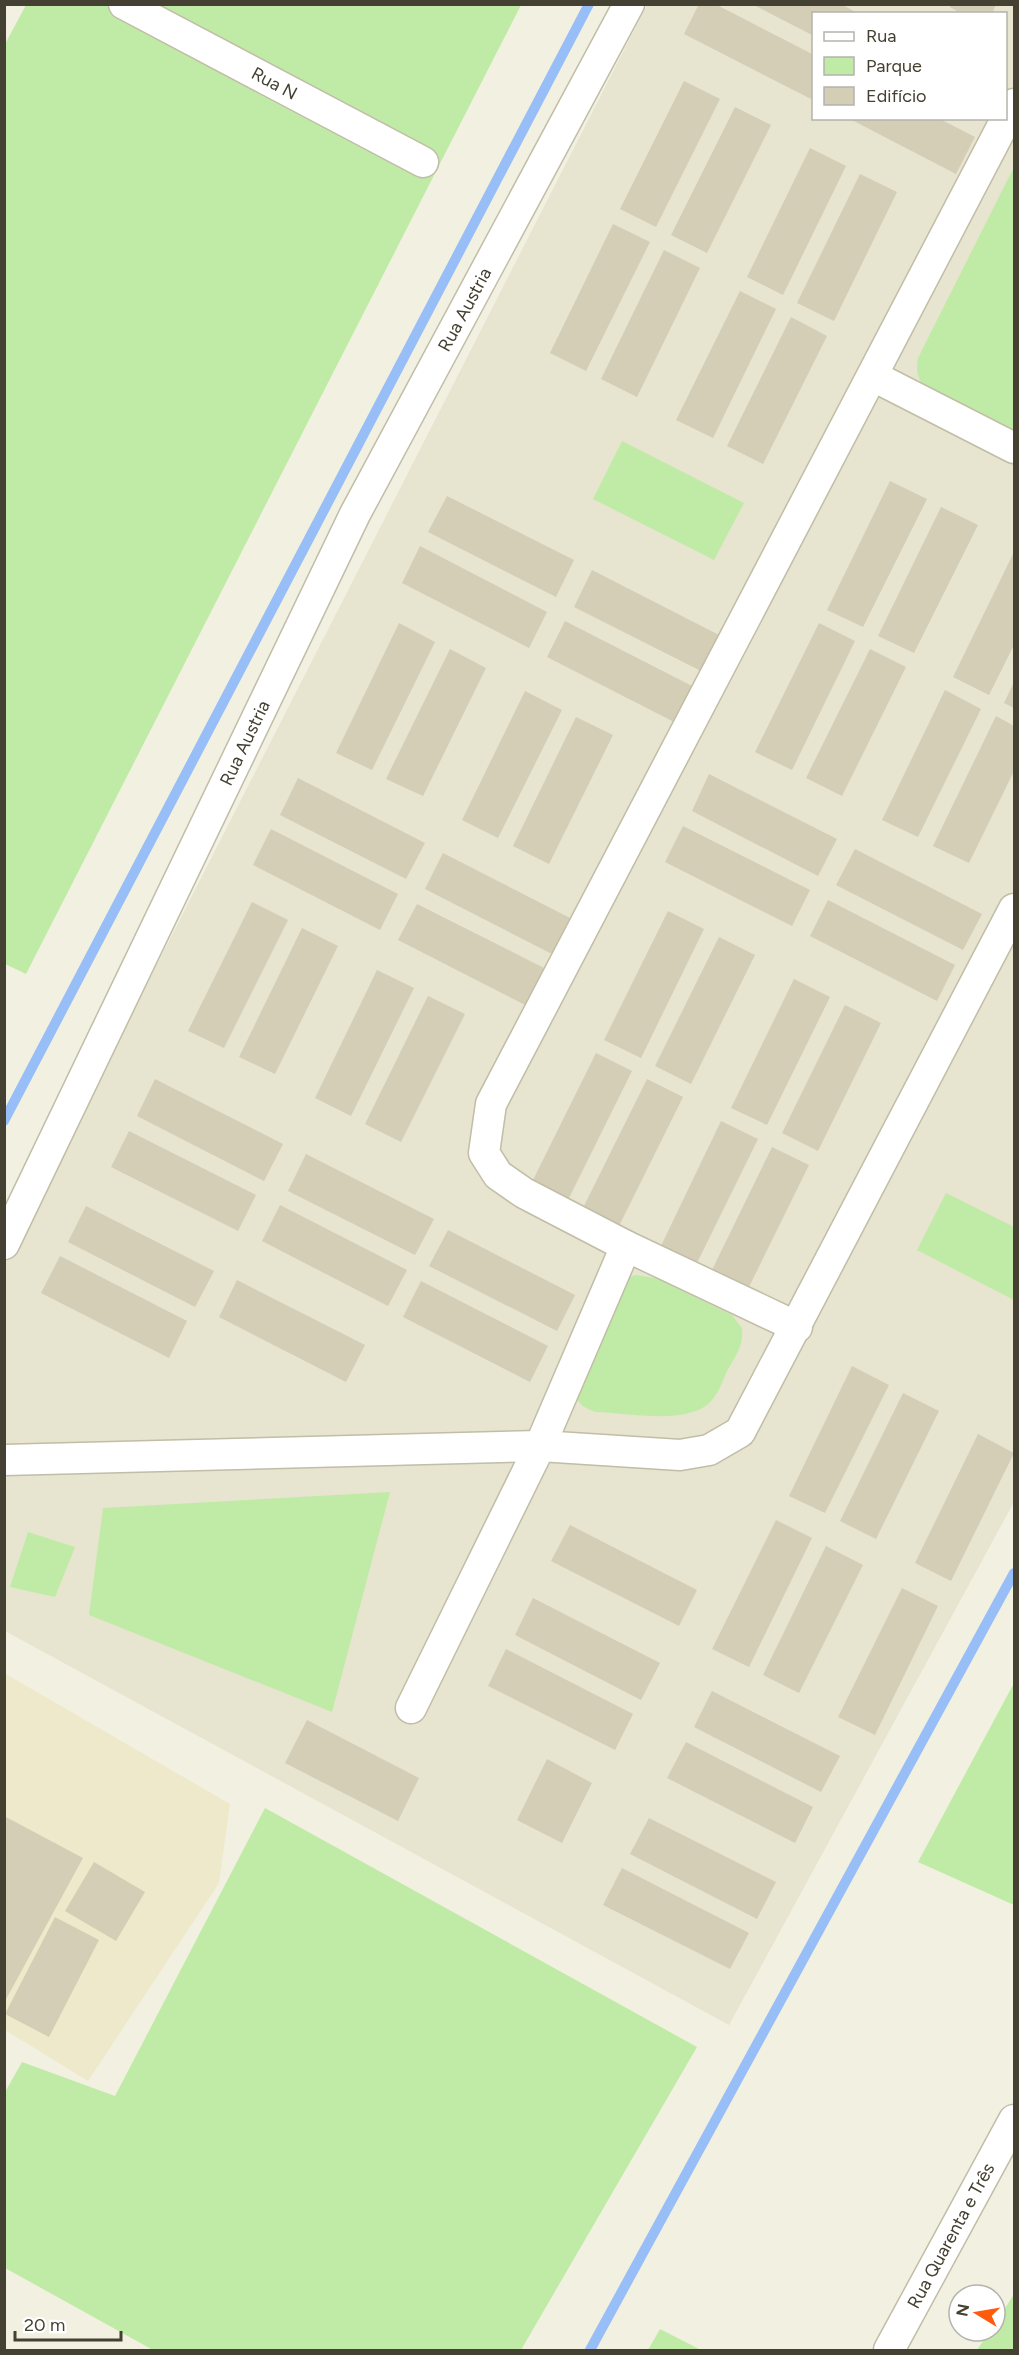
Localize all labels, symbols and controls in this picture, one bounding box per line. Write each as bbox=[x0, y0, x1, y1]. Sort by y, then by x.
legend bbox=[812, 12, 1007, 120]
text: Rua bbox=[866, 25, 897, 47]
text: Parque bbox=[866, 55, 922, 77]
street label: Rua N bbox=[248, 62, 301, 105]
text: Edifício bbox=[866, 85, 927, 107]
street label: Rua Austria bbox=[433, 264, 496, 355]
street label: Rua Austria bbox=[215, 697, 275, 789]
street label: Rua Quarenta e Três bbox=[903, 2159, 1000, 2312]
north arrow bbox=[947, 2283, 1007, 2343]
text: N bbox=[952, 2302, 973, 2318]
scale bar bbox=[15, 2304, 122, 2342]
text: 20 m bbox=[24, 2314, 65, 2336]

